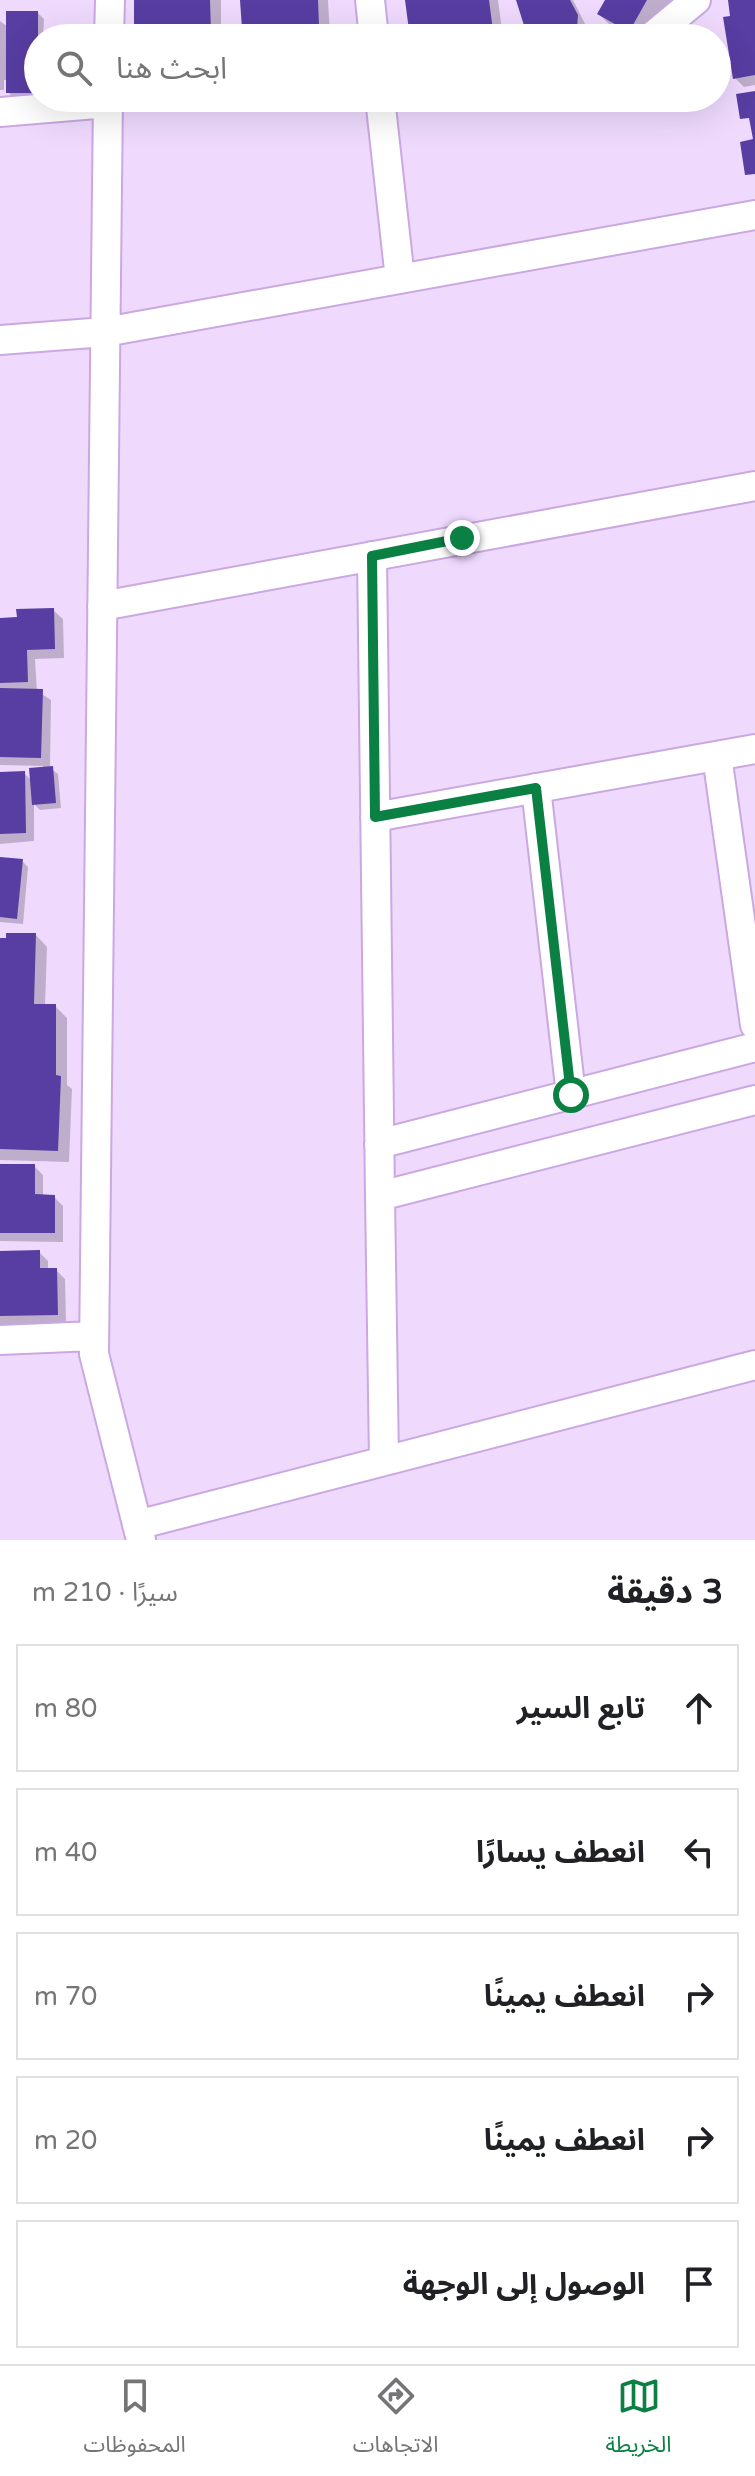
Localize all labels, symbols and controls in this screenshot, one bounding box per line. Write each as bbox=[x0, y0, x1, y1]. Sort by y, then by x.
search box bbox=[24, 24, 731, 112]
icon: search bbox=[52, 46, 96, 90]
text: ابحث هنا bbox=[116, 50, 227, 87]
route end bbox=[444, 520, 480, 556]
route start bbox=[553, 1077, 589, 1113]
text: 3 دقيقة bbox=[607, 1572, 723, 1613]
text: سيرًا · 210 m bbox=[32, 1577, 178, 1608]
icon: ahead bbox=[677, 1686, 721, 1730]
text: تابع السير bbox=[517, 1690, 645, 1727]
text: 80 m bbox=[34, 1693, 97, 1724]
icon: left bbox=[677, 1830, 721, 1874]
text: انعطف يسارًا bbox=[476, 1834, 645, 1871]
text: 40 m bbox=[34, 1837, 97, 1868]
icon: right bbox=[677, 1974, 721, 2018]
text: انعطف يمينًا bbox=[484, 1978, 645, 2015]
text: 70 m bbox=[34, 1981, 97, 2012]
icon: right bbox=[677, 2118, 721, 2162]
text: انعطف يمينًا bbox=[484, 2122, 645, 2159]
text: 20 m bbox=[34, 2125, 97, 2156]
icon: arrive bbox=[677, 2262, 721, 2306]
text: الوصول إلى الوجهة bbox=[403, 2266, 645, 2303]
tab: المحفوظات bbox=[84, 2374, 186, 2468]
tab: الاتجاهات bbox=[353, 2374, 439, 2468]
tab: الخريطة bbox=[606, 2374, 672, 2468]

